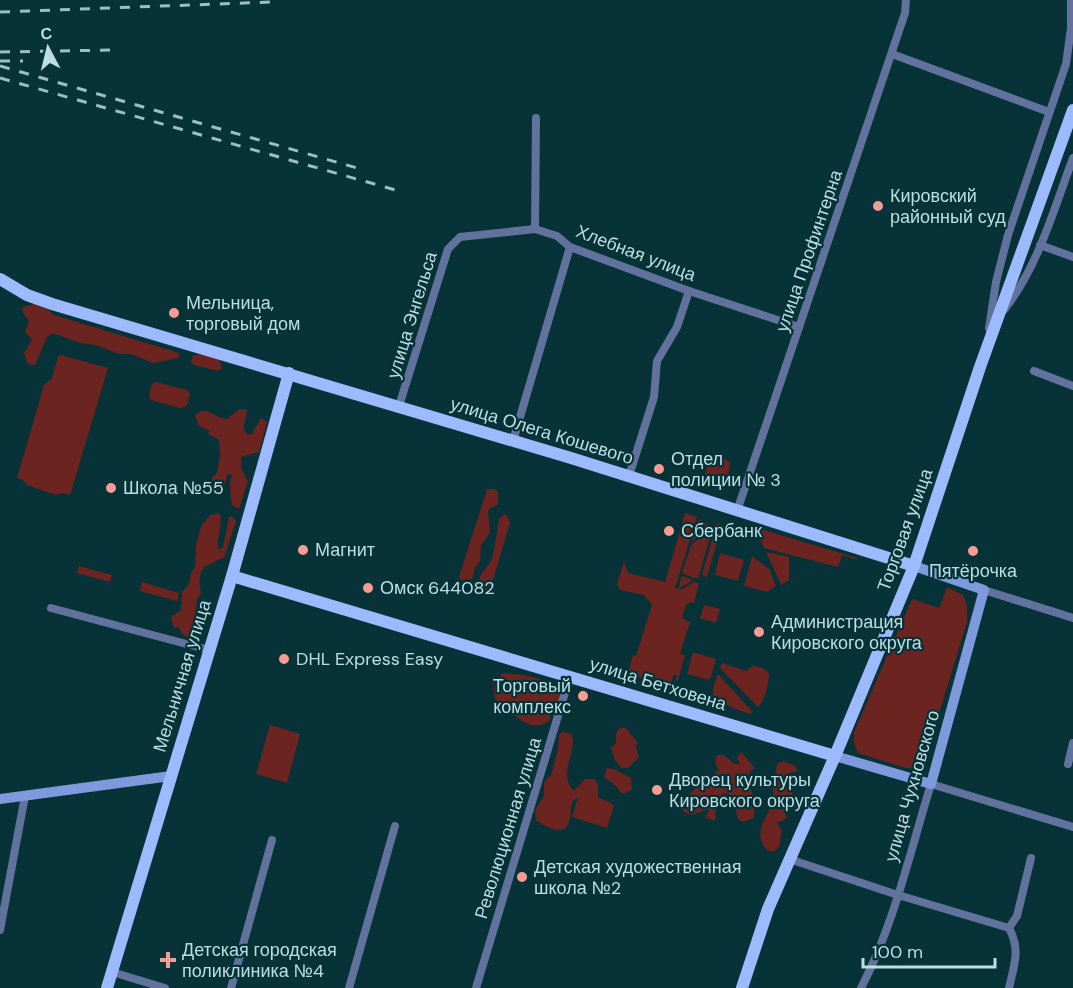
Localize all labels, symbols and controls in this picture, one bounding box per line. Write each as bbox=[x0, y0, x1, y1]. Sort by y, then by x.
north arrow bbox=[18, 18, 78, 78]
text: С bbox=[39, 22, 54, 45]
street label: улица Профинтерна bbox=[770, 166, 848, 335]
place label: Кировский районный суд bbox=[890, 184, 1006, 229]
marker: Кировский районный суд bbox=[871, 199, 885, 213]
street label: Хлебная улица bbox=[573, 219, 700, 287]
street label: улица Энгельса bbox=[381, 248, 443, 381]
place label: Мельница, торговый дом bbox=[186, 291, 300, 336]
marker: Мельница, торговый дом bbox=[167, 306, 181, 320]
street label: улица Олега Кошевого bbox=[448, 392, 636, 470]
place label: Отдел полиции № 3 bbox=[671, 447, 781, 492]
marker: Отдел полиции № 3 bbox=[652, 462, 666, 476]
street label: Торговая улица bbox=[872, 464, 939, 595]
place label: Школа №55 bbox=[123, 476, 224, 500]
marker: Школа №55 bbox=[104, 481, 118, 495]
place label: Сбербанк bbox=[681, 519, 762, 543]
marker: Сбербанк bbox=[662, 524, 676, 538]
place label: Магнит bbox=[315, 538, 375, 562]
marker: Магнит bbox=[296, 543, 310, 557]
marker: Пятёрочка bbox=[966, 544, 980, 558]
place label: Пятёрочка bbox=[929, 559, 1018, 583]
place label: Омск 644082 bbox=[380, 576, 495, 600]
marker: Омск 644082 bbox=[361, 581, 375, 595]
street label: Мельничная улица bbox=[147, 596, 217, 755]
place label: Администрация Кировского округа bbox=[771, 610, 923, 655]
marker: Администрация Кировского округа bbox=[752, 625, 766, 639]
place label: DHL Express Easy bbox=[296, 647, 443, 671]
marker: DHL Express Easy bbox=[277, 652, 291, 666]
street label: улица Бетховена bbox=[587, 652, 730, 717]
place label: Торговый комплекс bbox=[493, 674, 571, 719]
marker: Торговый комплекс bbox=[576, 689, 590, 703]
street label: улица Чухновского bbox=[879, 707, 945, 865]
street label: Революционная улица bbox=[469, 733, 547, 922]
place label: Дворец культуры Кировского округа bbox=[669, 768, 821, 813]
marker: Дворец культуры Кировского округа bbox=[650, 783, 664, 797]
place label: Детская художественная школа №2 bbox=[534, 855, 741, 900]
marker: Детская художественная школа №2 bbox=[515, 870, 529, 884]
scale bar bbox=[863, 931, 995, 969]
place label: Детская городская поликлиника №4 bbox=[182, 938, 337, 983]
text: 100 m bbox=[872, 940, 923, 964]
marker: Детская городская поликлиника №4 bbox=[159, 951, 177, 969]

